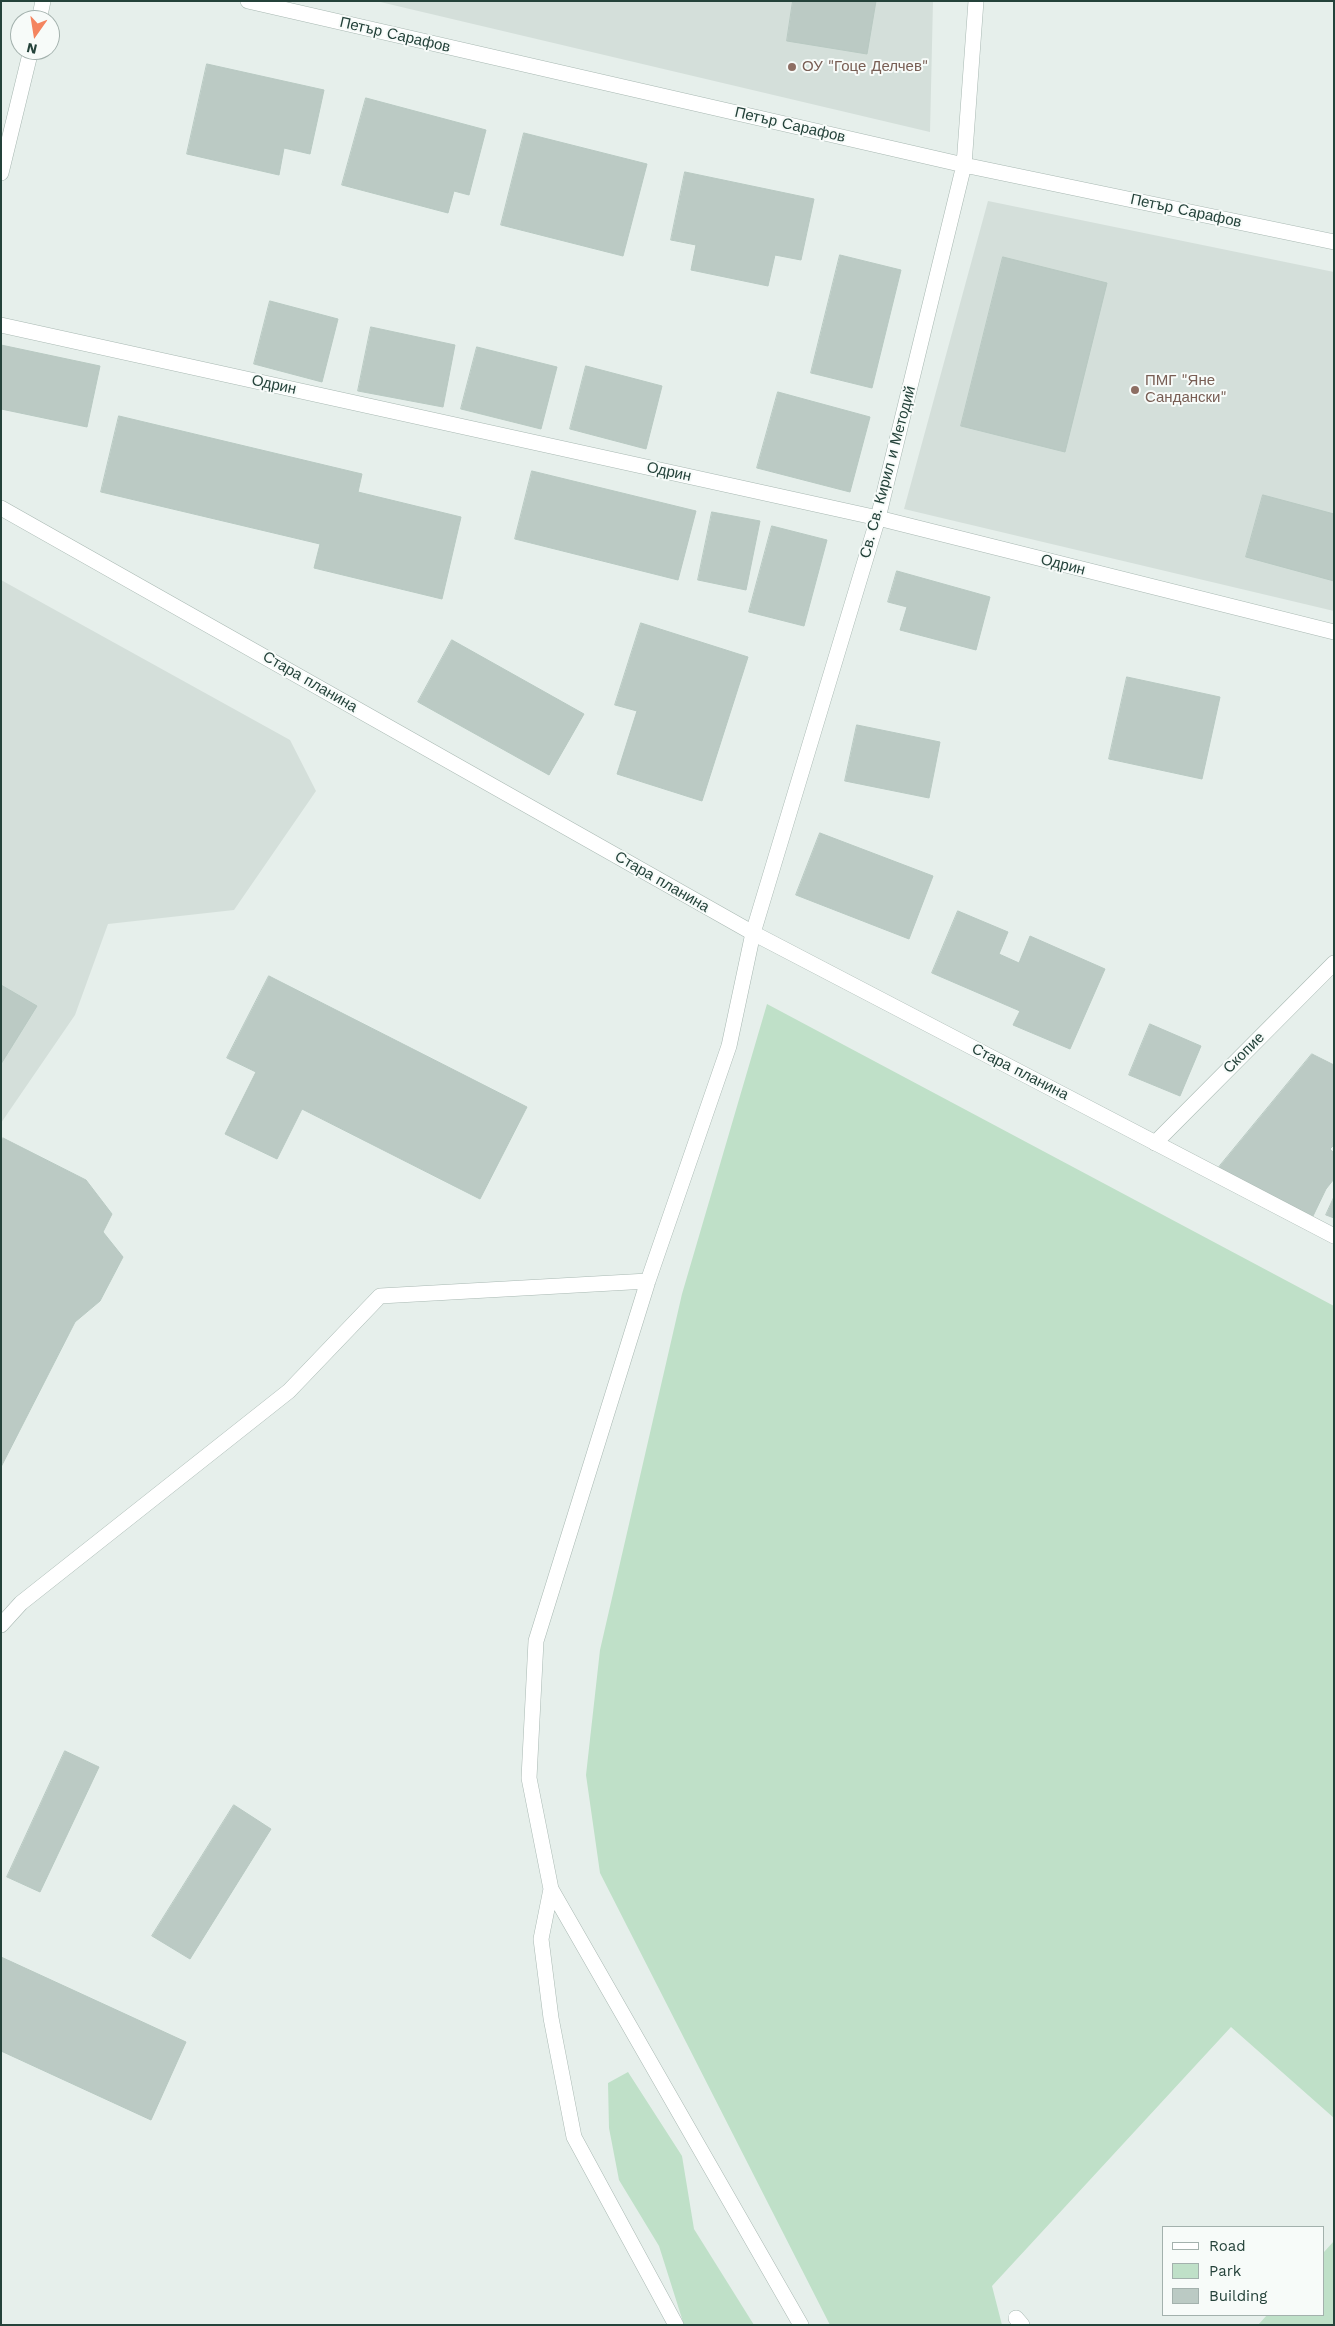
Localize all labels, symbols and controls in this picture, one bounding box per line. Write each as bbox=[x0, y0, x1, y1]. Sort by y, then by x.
north arrow bbox=[10, 10, 60, 60]
street label: Петър Сарафов bbox=[338, 14, 452, 56]
text: N bbox=[25, 40, 39, 58]
place label: ОУ "Гоце Делчев" bbox=[802, 58, 928, 76]
marker: ОУ "Гоце Делчев" bbox=[786, 61, 798, 73]
street label: Петър Сарафов bbox=[733, 104, 847, 146]
street label: Петър Сарафов bbox=[1129, 190, 1243, 232]
street label: Одрин bbox=[250, 372, 298, 398]
place label: ПМГ "Яне Сандански" bbox=[1145, 372, 1226, 407]
street label: Св. Св. Кирил и Методий bbox=[856, 384, 920, 560]
marker: ПМГ "Яне Сандански" bbox=[1129, 384, 1141, 396]
street label: Одрин bbox=[645, 459, 693, 485]
street label: Одрин bbox=[1039, 551, 1087, 579]
street label: Стара планина bbox=[260, 648, 360, 716]
street label: Стара планина bbox=[612, 848, 712, 916]
street label: Скопие bbox=[1220, 1029, 1268, 1077]
street label: Стара планина bbox=[969, 1040, 1071, 1104]
legend bbox=[1162, 2226, 1325, 2316]
text: Road bbox=[1209, 2237, 1246, 2255]
text: Park bbox=[1209, 2262, 1241, 2280]
text: Building bbox=[1209, 2287, 1267, 2305]

